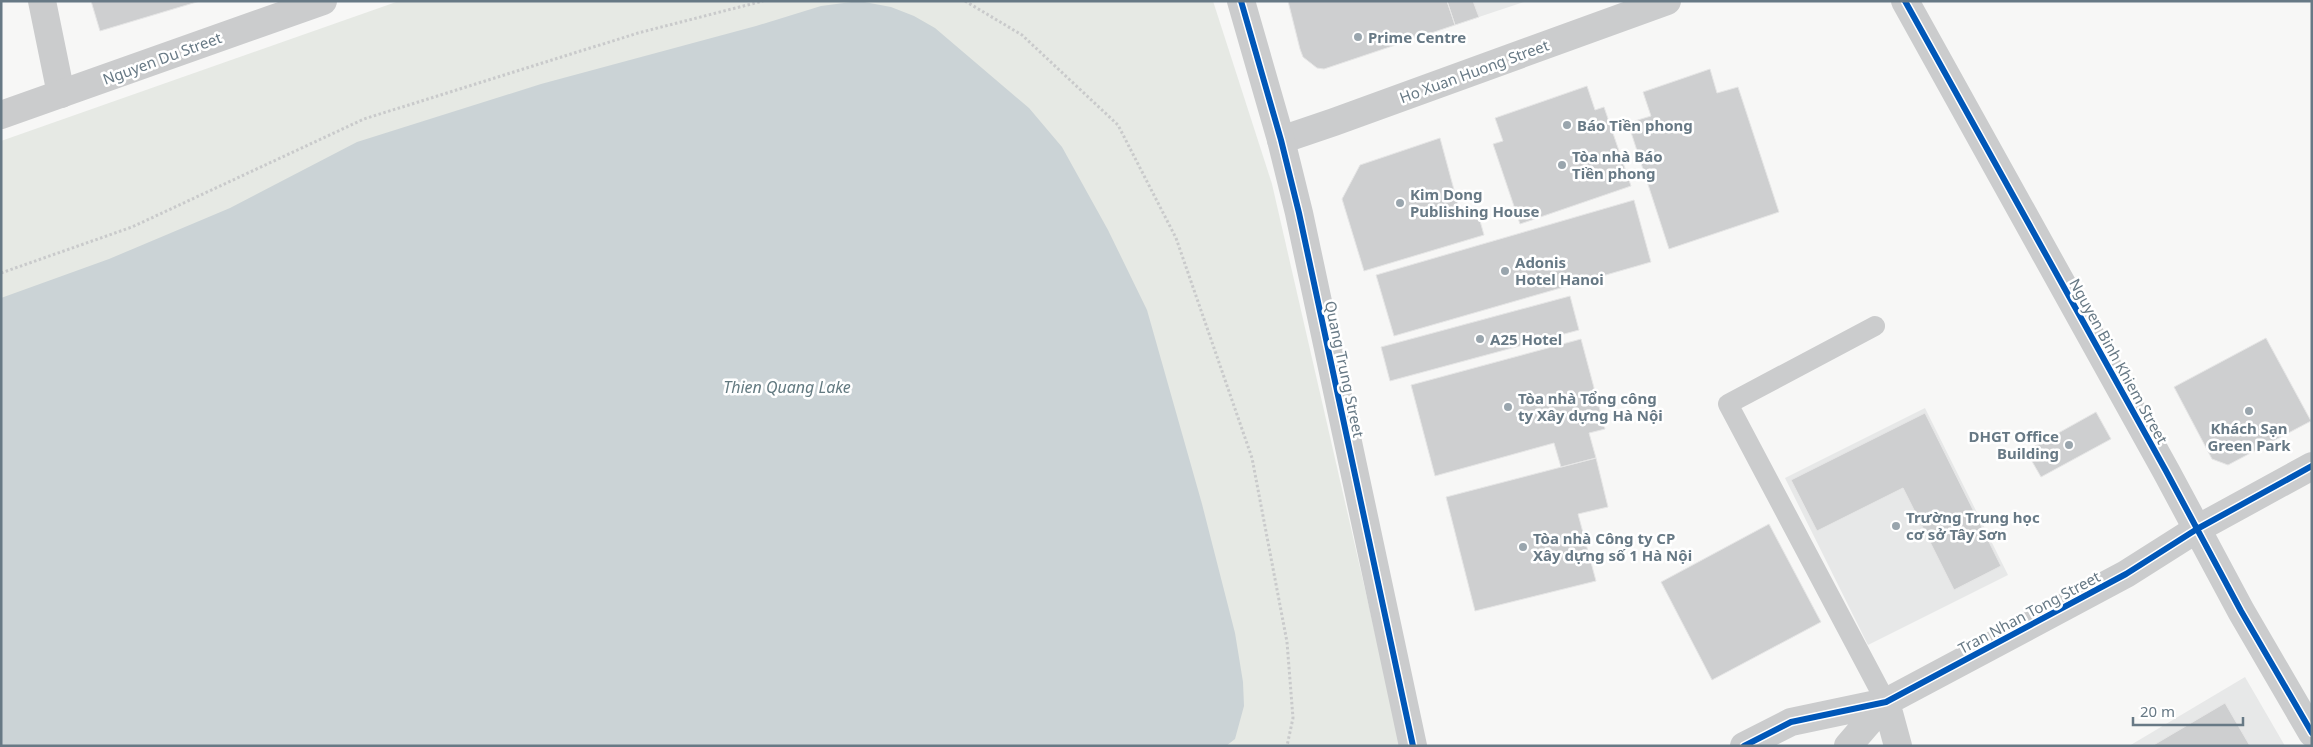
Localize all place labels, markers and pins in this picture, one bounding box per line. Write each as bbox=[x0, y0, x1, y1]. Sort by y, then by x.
place label: Prime Centre bbox=[1368, 27, 1466, 47]
marker: Prime Centre bbox=[1352, 31, 1364, 43]
place label: Báo Tiền phong bbox=[1577, 115, 1693, 135]
marker: Báo Tiền phong bbox=[1561, 119, 1573, 131]
place label: Tòa nhà Báo Tiền phong bbox=[1572, 146, 1663, 183]
marker: Tòa nhà Báo Tiền phong bbox=[1556, 159, 1568, 171]
place label: Kim Dong Publishing House bbox=[1410, 184, 1540, 221]
marker: Kim Dong Publishing House bbox=[1394, 197, 1406, 209]
place label: Adonis Hotel Hanoi bbox=[1515, 252, 1604, 289]
marker: Adonis Hotel Hanoi bbox=[1499, 265, 1511, 277]
place label: A25 Hotel bbox=[1490, 329, 1562, 349]
marker: A25 Hotel bbox=[1474, 333, 1486, 345]
place label: Tòa nhà Tổng công ty Xây dựng Hà Nội bbox=[1518, 388, 1663, 425]
marker: Tòa nhà Tổng công ty Xây dựng Hà Nội bbox=[1502, 401, 1514, 413]
marker: Khách Sạn Green Park bbox=[2243, 405, 2255, 417]
place label: Khách Sạn Green Park bbox=[2207, 418, 2291, 455]
place label: DHGT Office Building bbox=[1969, 426, 2059, 463]
marker: DHGT Office Building bbox=[2063, 439, 2075, 451]
place label: Trường Trung học cơ sở Tây Sơn bbox=[1906, 507, 2040, 544]
marker: Trường Trung học cơ sở Tây Sơn bbox=[1890, 520, 1902, 532]
place label: Tòa nhà Công ty CP Xây dựng số 1 Hà Nội bbox=[1533, 528, 1692, 565]
marker: Tòa nhà Công ty CP Xây dựng số 1 Hà Nội bbox=[1517, 541, 1529, 553]

